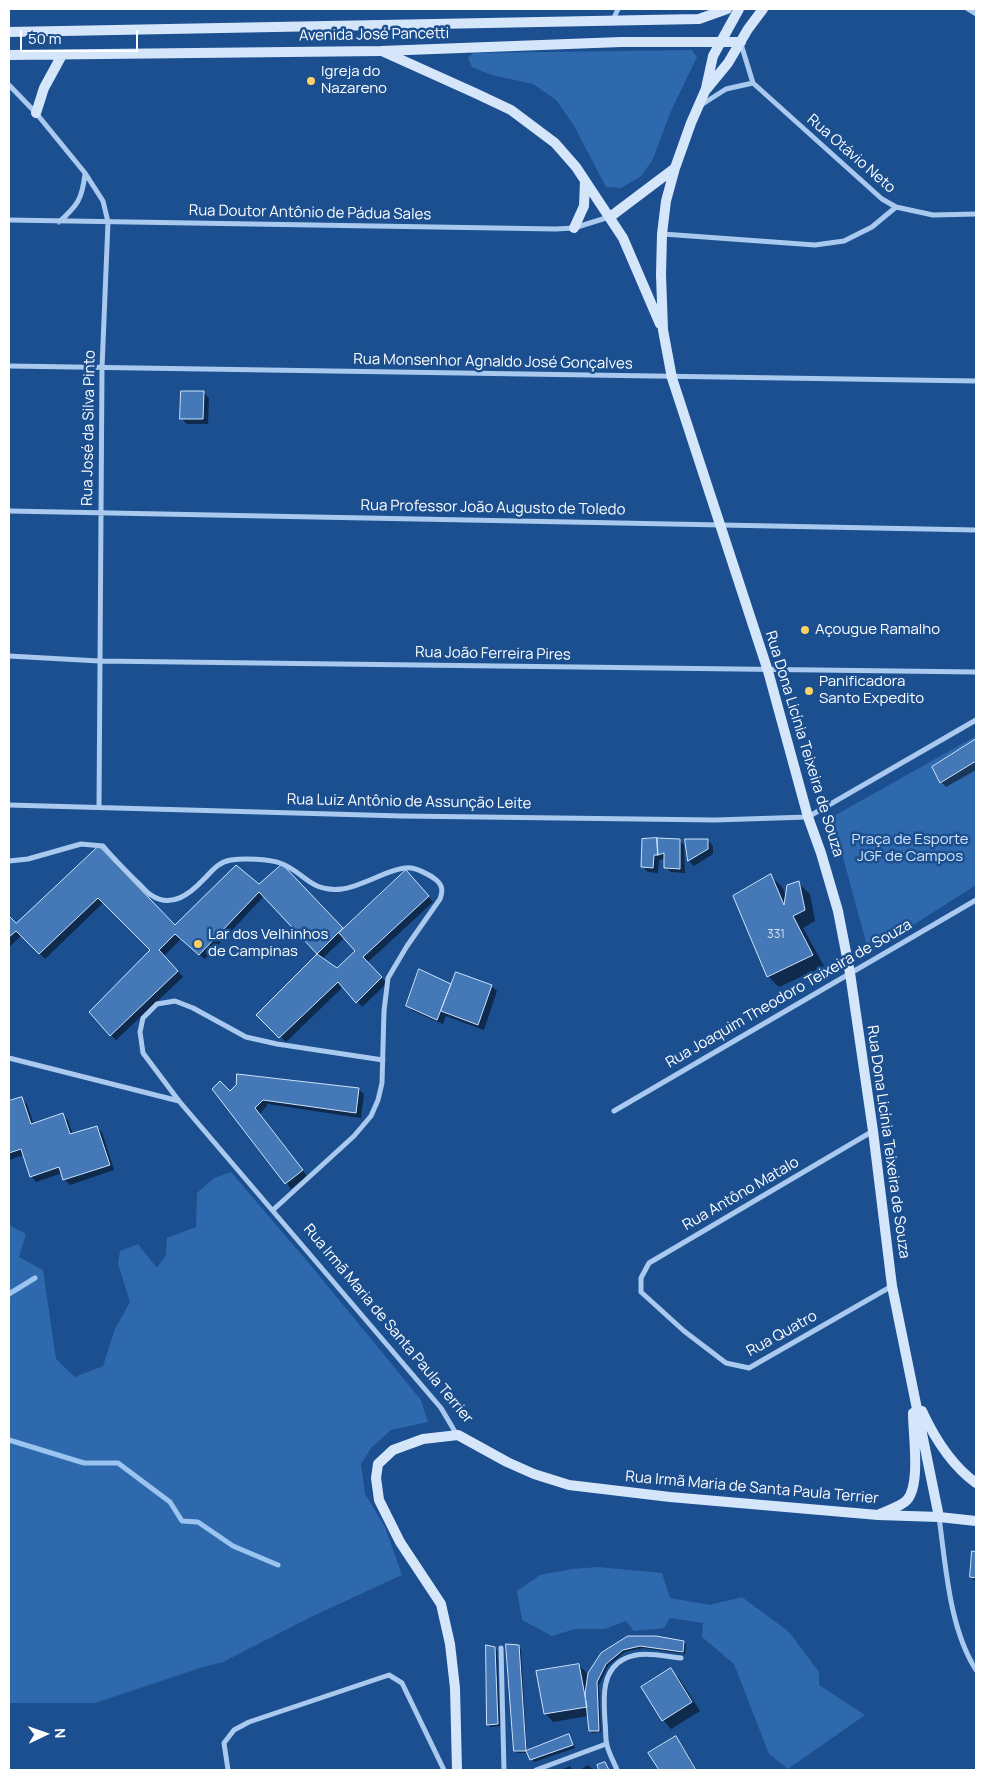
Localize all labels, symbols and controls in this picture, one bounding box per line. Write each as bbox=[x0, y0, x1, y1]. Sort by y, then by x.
scale bar bbox=[22, 20, 140, 52]
street label: Avenida José Pancetti bbox=[299, 25, 449, 45]
text: 50 m bbox=[28, 28, 62, 49]
place label: Igreja do Nazareno bbox=[321, 63, 387, 98]
marker: Igreja do Nazareno bbox=[305, 75, 317, 87]
street label: Rua Otávio Neto bbox=[803, 111, 899, 197]
street label: Rua Doutor Antônio de Pádua Sales bbox=[189, 202, 431, 224]
street label: Rua José da Silva Pinto bbox=[79, 350, 99, 506]
street label: Rua Monsenhor Agnaldo José Gonçalves bbox=[353, 351, 633, 373]
street label: Rua Professor João Augusto de Toledo bbox=[361, 497, 625, 519]
place label: Açougue Ramalho bbox=[815, 621, 940, 639]
marker: Açougue Ramalho bbox=[799, 624, 811, 636]
street label: Rua Dona Licínia Teixeira de Souza bbox=[761, 629, 847, 859]
street label: Rua João Ferreira Pires bbox=[415, 644, 571, 664]
place label: Panificadora Santo Expedito bbox=[819, 673, 924, 708]
marker: Panificadora Santo Expedito bbox=[803, 685, 815, 697]
street label: Rua Luiz Antônio de Assunção Leite bbox=[287, 791, 531, 813]
park label: Praça de Esporte JGF de Campos bbox=[852, 831, 968, 866]
street label: Rua Joaquim Theodoro Teixeira de Souza bbox=[663, 916, 915, 1072]
place label: Lar dos Velhinhos de Campinas bbox=[208, 926, 328, 961]
house number: 331 bbox=[767, 928, 785, 942]
marker: Lar dos Velhinhos de Campinas bbox=[192, 938, 204, 950]
street label: Rua Dona Licínia Teixeira de Souza bbox=[863, 1024, 913, 1260]
street label: Rua Antôno Matalo bbox=[680, 1153, 802, 1235]
street label: Rua Irmã Maria de Santa Paula Terrier bbox=[299, 1221, 477, 1427]
street label: Rua Quatro bbox=[744, 1307, 820, 1361]
street label: Rua Irmã Maria de Santa Paula Terrier bbox=[625, 1468, 879, 1508]
north arrow bbox=[20, 1709, 70, 1759]
text: N bbox=[51, 1728, 70, 1739]

